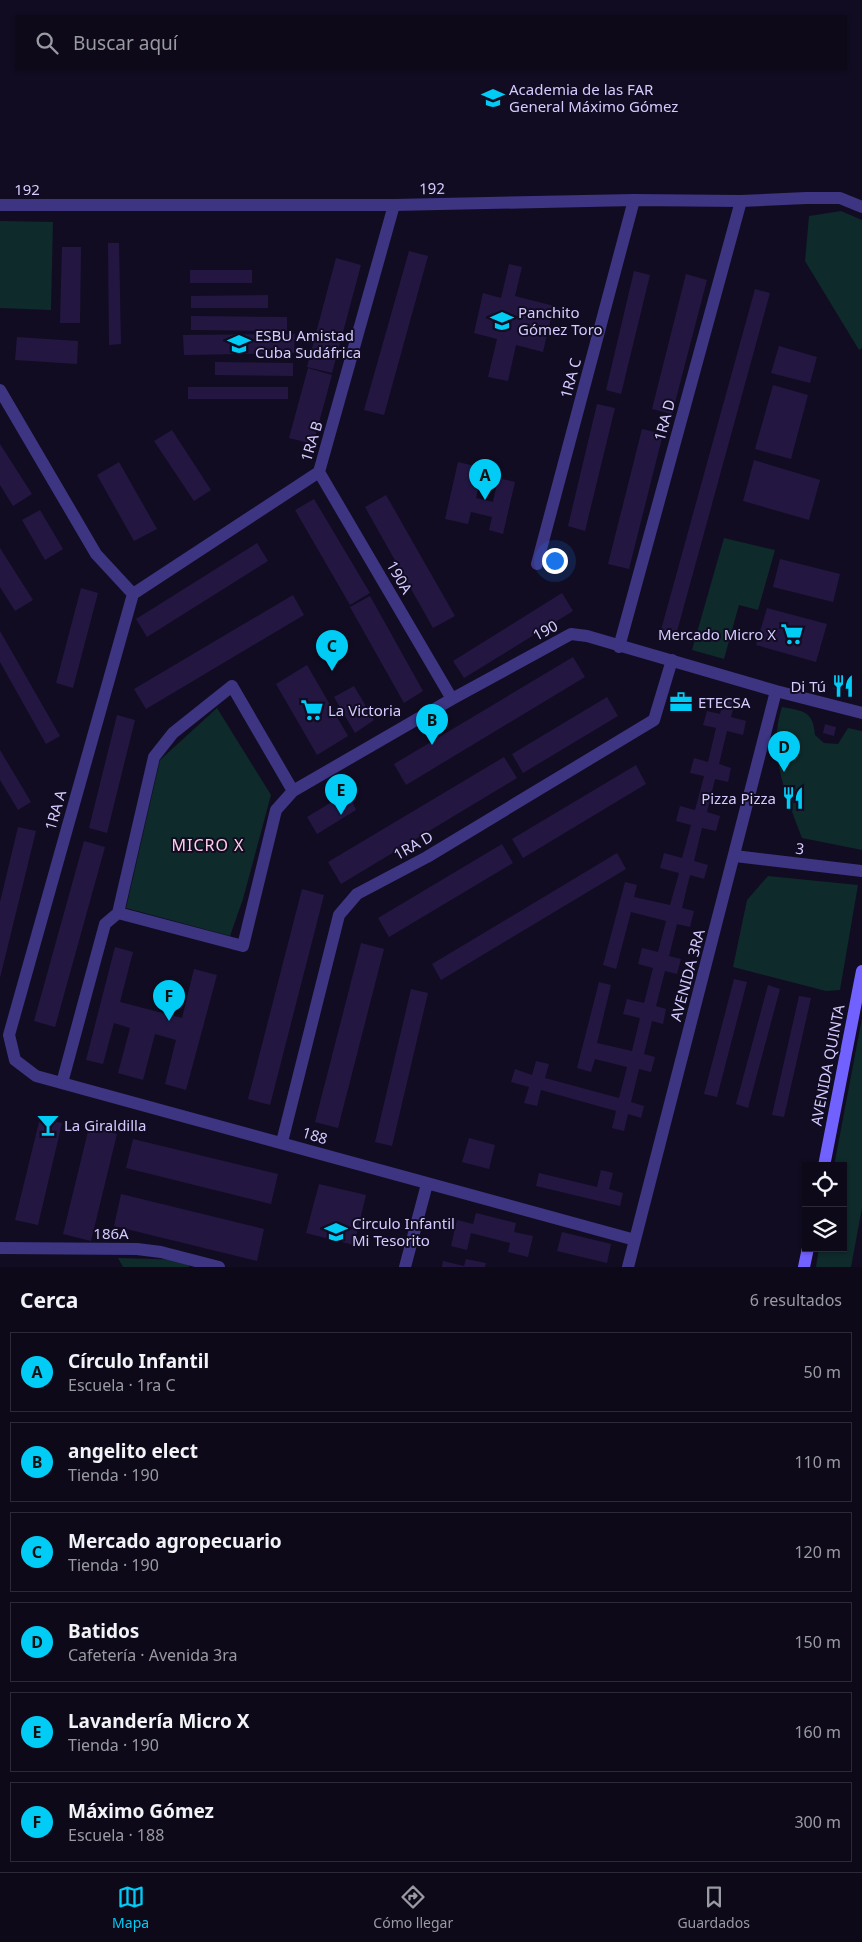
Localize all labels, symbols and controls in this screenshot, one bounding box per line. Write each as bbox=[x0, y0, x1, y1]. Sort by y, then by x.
search box bbox=[15, 15, 847, 70]
icon: search bbox=[33, 29, 61, 57]
text: Buscar aquí bbox=[73, 30, 178, 56]
place label: Academia de las FAR General Máximo Gómez bbox=[509, 79, 678, 116]
school or university icon: Academia de las FAR General Máximo Gómez bbox=[480, 85, 506, 111]
street label: 192 bbox=[419, 178, 445, 198]
street label: 192 bbox=[14, 179, 40, 199]
place label: Panchito Gómez Toro bbox=[518, 302, 603, 339]
school or university icon: Panchito Gómez Toro bbox=[489, 308, 515, 334]
place label: ESBU Amistad Cuba Sudáfrica bbox=[255, 325, 361, 362]
school or university icon: ESBU Amistad Cuba Sudáfrica bbox=[226, 331, 252, 357]
street label: 1RA C bbox=[555, 355, 585, 400]
street label: 1RA D bbox=[649, 397, 679, 443]
street label: 1RA B bbox=[295, 418, 327, 464]
pin: A bbox=[469, 459, 501, 500]
your location bbox=[542, 548, 568, 574]
street label: 190A bbox=[383, 557, 418, 598]
street label: 190 bbox=[529, 615, 561, 645]
supermarket icon: Mercado Micro X bbox=[779, 621, 805, 647]
place label: Mercado Micro X bbox=[658, 624, 776, 644]
pin: C bbox=[316, 630, 348, 671]
restaurant icon: Di Tú bbox=[830, 673, 856, 699]
place label: Di Tú bbox=[790, 676, 826, 696]
office icon: ETECSA bbox=[668, 689, 694, 715]
place label: ETECSA bbox=[698, 692, 751, 712]
supermarket icon: La Victoria bbox=[299, 697, 325, 723]
place label: La Victoria bbox=[328, 700, 401, 720]
pin: B bbox=[416, 704, 448, 745]
pin: D bbox=[768, 731, 800, 772]
pin: E bbox=[325, 774, 357, 815]
restaurant icon: Pizza Pizza bbox=[780, 785, 806, 811]
street label: 1RA A bbox=[40, 787, 70, 832]
place label: Pizza Pizza bbox=[701, 788, 776, 808]
street label: 1RA D bbox=[390, 826, 436, 864]
district label: MICRO X bbox=[171, 834, 245, 856]
street label: 3 bbox=[795, 838, 805, 858]
street label: AVENIDA 3RA bbox=[665, 926, 709, 1023]
pin: F bbox=[153, 980, 185, 1021]
street label: AVENIDA QUINTA bbox=[805, 1002, 849, 1127]
bar icon: La Giraldilla bbox=[35, 1112, 61, 1138]
place label: La Giraldilla bbox=[64, 1115, 146, 1135]
street label: 188 bbox=[300, 1122, 330, 1148]
map controls bbox=[802, 1162, 847, 1252]
button: locate bbox=[802, 1162, 847, 1207]
button: layers bbox=[802, 1207, 847, 1252]
place label: Circulo Infantil Mi Tesorito bbox=[352, 1213, 455, 1250]
school or university icon: Circulo Infantil Mi Tesorito bbox=[323, 1219, 349, 1245]
street label: 186A bbox=[93, 1223, 129, 1243]
text: Cerca bbox=[20, 1286, 78, 1314]
text: 6 resultados bbox=[750, 1289, 842, 1311]
text: Círculo Infantil bbox=[68, 1348, 209, 1374]
text: A bbox=[31, 1361, 43, 1383]
text: 50 m bbox=[804, 1361, 841, 1383]
text: Escuela · 1ra C bbox=[68, 1374, 176, 1396]
text: angelito elect bbox=[68, 1438, 198, 1464]
text: B bbox=[32, 1451, 42, 1473]
text: 110 m bbox=[794, 1451, 841, 1473]
text: Tienda · 190 bbox=[68, 1464, 159, 1486]
text: Mercado agropecuario bbox=[68, 1528, 282, 1554]
text: C bbox=[32, 1541, 42, 1563]
text: 120 m bbox=[794, 1541, 841, 1563]
text: Tienda · 190 bbox=[68, 1554, 159, 1576]
text: Batidos bbox=[68, 1618, 139, 1644]
text: D bbox=[31, 1631, 43, 1653]
text: 150 m bbox=[794, 1631, 841, 1653]
text: Cafetería · Avenida 3ra bbox=[68, 1644, 238, 1666]
text: Lavandería Micro X bbox=[68, 1708, 250, 1734]
text: E bbox=[33, 1721, 41, 1743]
text: 160 m bbox=[794, 1721, 841, 1743]
text: Tienda · 190 bbox=[68, 1734, 159, 1756]
text: Máximo Gómez bbox=[68, 1798, 214, 1824]
text: F bbox=[33, 1811, 41, 1833]
text: 300 m bbox=[794, 1811, 841, 1833]
text: Escuela · 188 bbox=[68, 1824, 164, 1846]
tab: Mapa bbox=[112, 1883, 149, 1932]
tab: Cómo llegar bbox=[373, 1883, 453, 1932]
tab: Guardados bbox=[677, 1883, 750, 1932]

